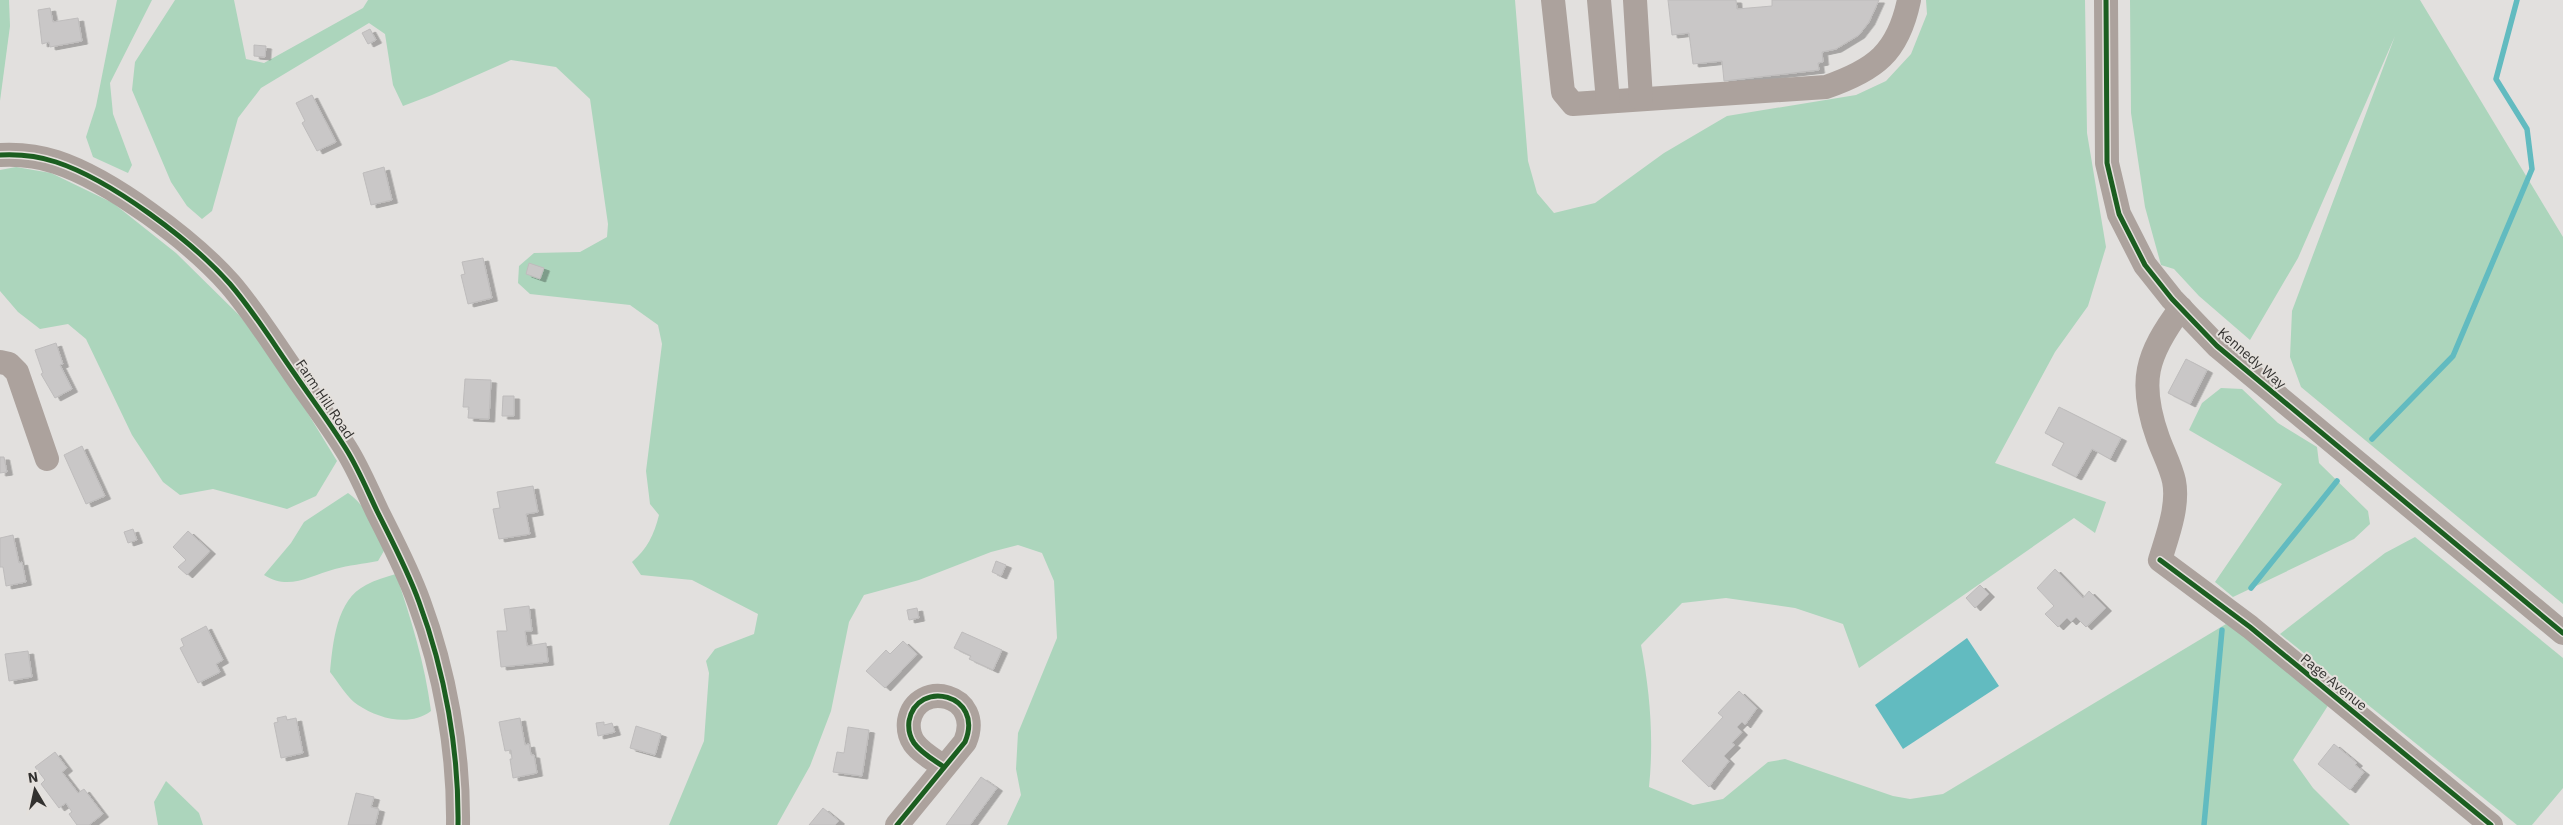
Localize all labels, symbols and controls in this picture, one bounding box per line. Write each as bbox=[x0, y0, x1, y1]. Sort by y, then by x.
street label: Kennedy Way bbox=[2214, 323, 2290, 393]
street label: Farm Hill Road bbox=[292, 356, 358, 442]
street label: Page Avenue bbox=[2297, 650, 2371, 715]
north arrow bbox=[10, 765, 60, 815]
text: N bbox=[27, 767, 39, 787]

